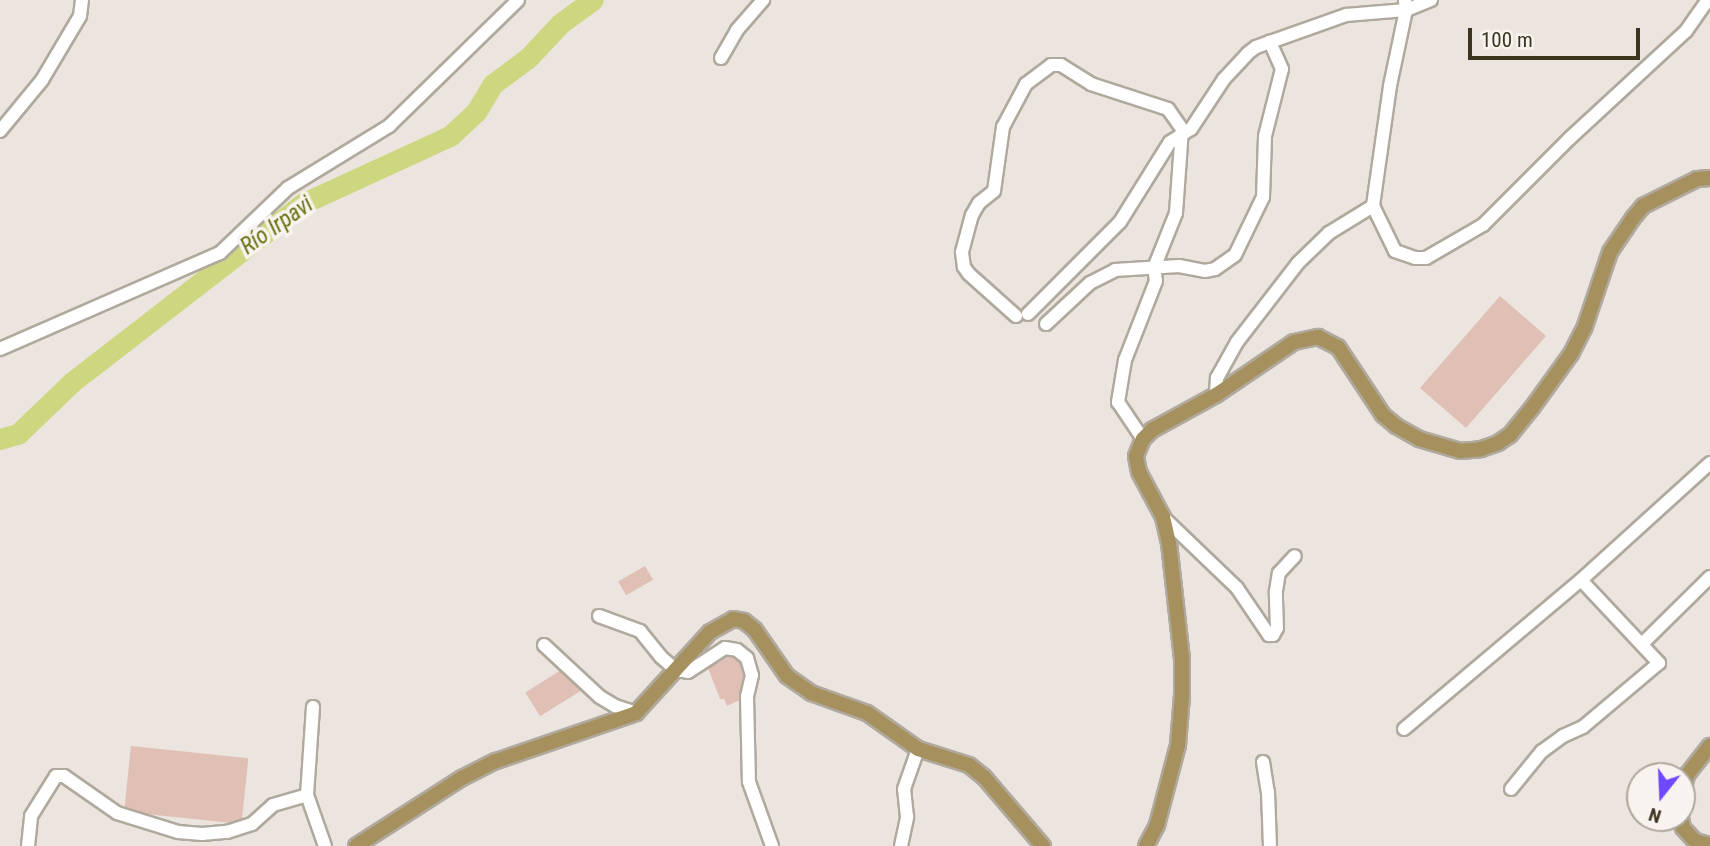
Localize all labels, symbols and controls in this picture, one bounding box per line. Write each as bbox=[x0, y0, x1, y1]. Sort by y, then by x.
scale bar bbox=[1472, 14, 1644, 58]
text: 100 m bbox=[1481, 28, 1533, 52]
water label: Río Irpavi bbox=[235, 191, 319, 261]
north arrow bbox=[1626, 762, 1696, 832]
text: N bbox=[1646, 803, 1664, 828]

